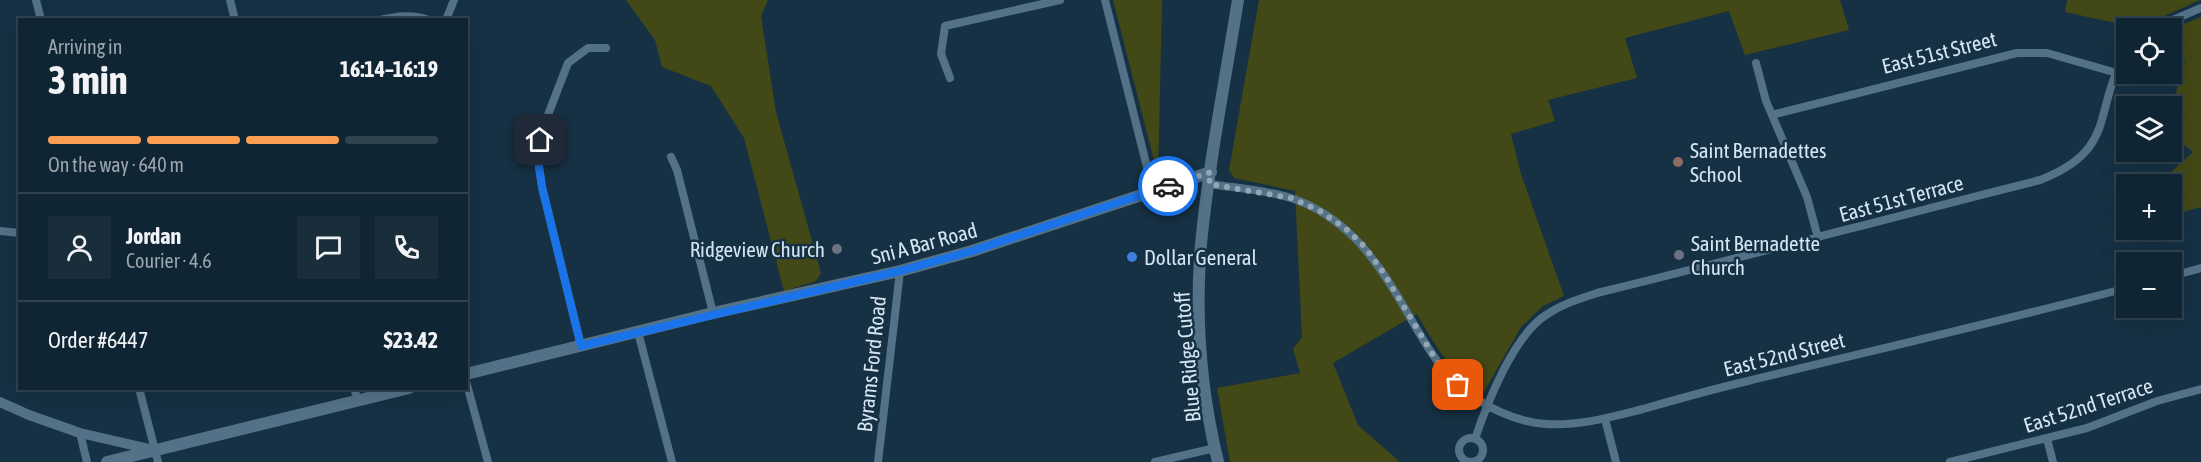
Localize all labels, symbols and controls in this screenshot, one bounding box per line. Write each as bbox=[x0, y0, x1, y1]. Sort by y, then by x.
map controls bbox=[2116, 18, 2182, 318]
button: locate bbox=[2116, 18, 2182, 84]
street label: East 51st Street bbox=[1879, 26, 1999, 78]
text: Arriving in bbox=[48, 35, 122, 58]
text: 16:14–16:19 bbox=[340, 56, 438, 82]
text: 3 min bbox=[48, 58, 128, 102]
button: layers bbox=[2116, 96, 2182, 162]
pin bbox=[514, 114, 565, 165]
icon: home bbox=[523, 123, 556, 156]
place label: Saint Bernadettes School bbox=[1690, 138, 1826, 186]
text: On the way · 640 m bbox=[48, 153, 184, 176]
marker: Saint Bernadettes School bbox=[1671, 155, 1685, 169]
courier bbox=[1138, 156, 1198, 216]
icon: car bbox=[1152, 170, 1185, 203]
street label: East 51st Terrace bbox=[1836, 170, 1966, 226]
button: + bbox=[2116, 174, 2182, 240]
button: person bbox=[48, 216, 111, 279]
button: chat bbox=[297, 216, 360, 279]
button: phone bbox=[375, 216, 438, 279]
street label: Sni A Bar Road bbox=[868, 217, 980, 269]
text: Jordan bbox=[126, 223, 181, 249]
place label: Saint Bernadette Church bbox=[1691, 231, 1820, 279]
place label: Ridgeview Church bbox=[690, 237, 825, 261]
marker: Ridgeview Church bbox=[830, 242, 844, 256]
place label: Dollar General bbox=[1144, 245, 1258, 269]
marker: Saint Bernadette Church bbox=[1672, 248, 1686, 262]
text: Courier · 4.6 bbox=[126, 249, 212, 272]
marker: Dollar General bbox=[1125, 250, 1139, 264]
button: − bbox=[2116, 252, 2182, 318]
street label: Blue Ridge Cutoff bbox=[1169, 290, 1205, 423]
street label: Byrams Ford Road bbox=[852, 295, 890, 433]
text: Order #6447 bbox=[48, 327, 148, 353]
text: $23.42 bbox=[383, 327, 438, 353]
street label: East 52nd Street bbox=[1721, 327, 1847, 381]
pin bbox=[1432, 359, 1483, 410]
icon: bag bbox=[1441, 368, 1474, 401]
street label: East 52nd Terrace bbox=[2020, 373, 2156, 437]

